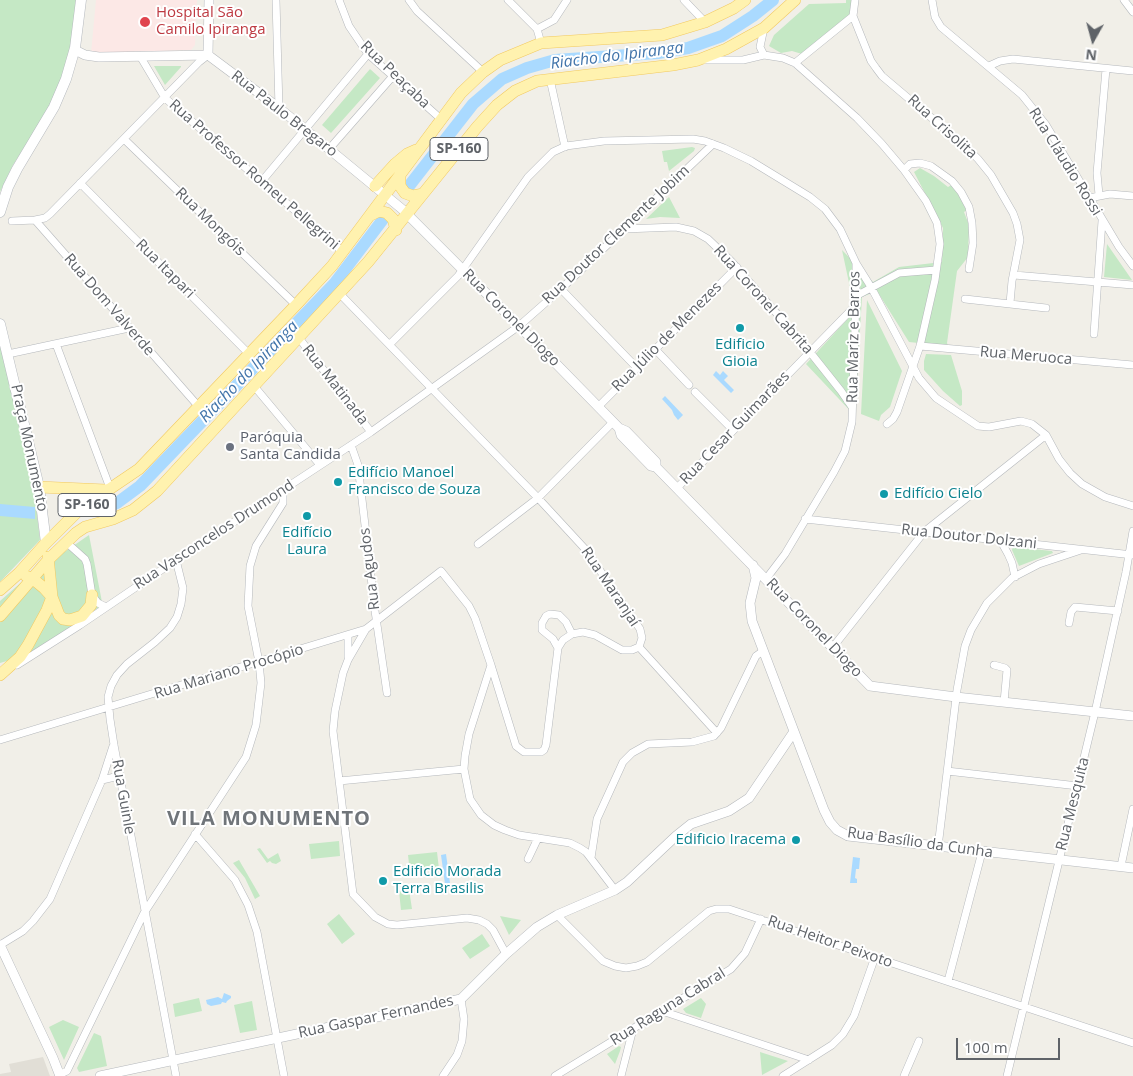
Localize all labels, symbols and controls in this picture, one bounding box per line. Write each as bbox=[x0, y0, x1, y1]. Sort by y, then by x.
place label: Hospital São Camilo Ipiranga bbox=[156, 4, 265, 39]
marker: Hospital São Camilo Ipiranga bbox=[138, 15, 152, 29]
north arrow bbox=[1068, 15, 1118, 65]
street label: Rua Peaçaba bbox=[357, 37, 433, 113]
water label: Riacho do Ipiranga bbox=[549, 38, 685, 74]
text: N bbox=[1084, 45, 1098, 66]
street label: Rua Paulo Bregaro bbox=[227, 67, 341, 161]
street label: Rua Crisolita bbox=[903, 91, 981, 163]
street label: Rua Professor Romeu Pellegrini bbox=[165, 96, 343, 254]
street label: Rua Cláudio Rossi bbox=[1025, 105, 1105, 219]
road number: SP-160 bbox=[430, 138, 488, 160]
street label: Rua Doutor Clemente Jobim bbox=[539, 162, 693, 308]
street label: Rua Mongóis bbox=[171, 184, 249, 260]
street label: Rua Itapari bbox=[132, 236, 198, 302]
street label: Rua Coronel Cabrita bbox=[709, 242, 817, 358]
street label: Rua Dom Valverde bbox=[60, 250, 158, 360]
street label: Rua Coronel Diogo bbox=[459, 266, 563, 370]
street label: Rua Mariz e Barros bbox=[844, 271, 864, 403]
street label: Rua Júlio de Menezes bbox=[608, 278, 726, 396]
water label: Riacho do Ipiranga bbox=[196, 317, 302, 427]
marker: Edificio Gioia bbox=[734, 322, 746, 334]
place label: Edificio Gioia bbox=[715, 336, 765, 371]
street label: Rua Matinada bbox=[298, 341, 372, 429]
street label: Rua Meruoca bbox=[979, 343, 1073, 369]
street label: Rua Cesar Guimarães bbox=[676, 368, 794, 488]
street label: Praça Monumento bbox=[7, 383, 51, 513]
place label: Paróquia Santa Candida bbox=[240, 429, 341, 464]
marker: Paróquia Santa Candida bbox=[224, 441, 236, 453]
place label: Edifício Manoel Francisco de Souza bbox=[348, 464, 481, 499]
street label: Rua Vasconcelos Drumond bbox=[130, 476, 298, 594]
marker: Edifício Manoel Francisco de Souza bbox=[332, 476, 344, 488]
place label: Edifício Cielo bbox=[894, 485, 982, 503]
marker: Edifício Cielo bbox=[878, 488, 890, 500]
road number: SP-160 bbox=[58, 494, 116, 516]
marker: Edifício Laura bbox=[301, 510, 313, 522]
street label: Rua Doutor Dolzani bbox=[900, 521, 1038, 553]
place label: Edifício Laura bbox=[282, 524, 332, 559]
street label: Rua Agudos bbox=[356, 527, 384, 611]
street label: Rua Maranjaí bbox=[577, 544, 643, 630]
street label: Rua Coronel Diogo bbox=[762, 575, 866, 681]
street label: Rua Mariano Procópio bbox=[152, 641, 306, 703]
street label: Rua Mesquita bbox=[1053, 755, 1093, 853]
street label: Rua Guinle bbox=[108, 758, 138, 836]
district label: VILA MONUMENTO bbox=[165, 807, 373, 831]
street label: Rua Basílio da Cunha bbox=[846, 824, 994, 862]
place label: Edificio Iracema bbox=[675, 831, 786, 849]
marker: Edificio Iracema bbox=[790, 834, 802, 846]
place label: Edificio Morada Terra Brasilis bbox=[393, 863, 502, 898]
marker: Edificio Morada Terra Brasilis bbox=[377, 875, 389, 887]
street label: Rua Heitor Peixoto bbox=[765, 912, 895, 972]
street label: Rua Raguna Cabral bbox=[607, 964, 729, 1050]
street label: Rua Gaspar Fernandes bbox=[297, 992, 455, 1042]
scale bar bbox=[958, 1028, 1062, 1060]
text: 100 m bbox=[964, 1037, 1008, 1057]

